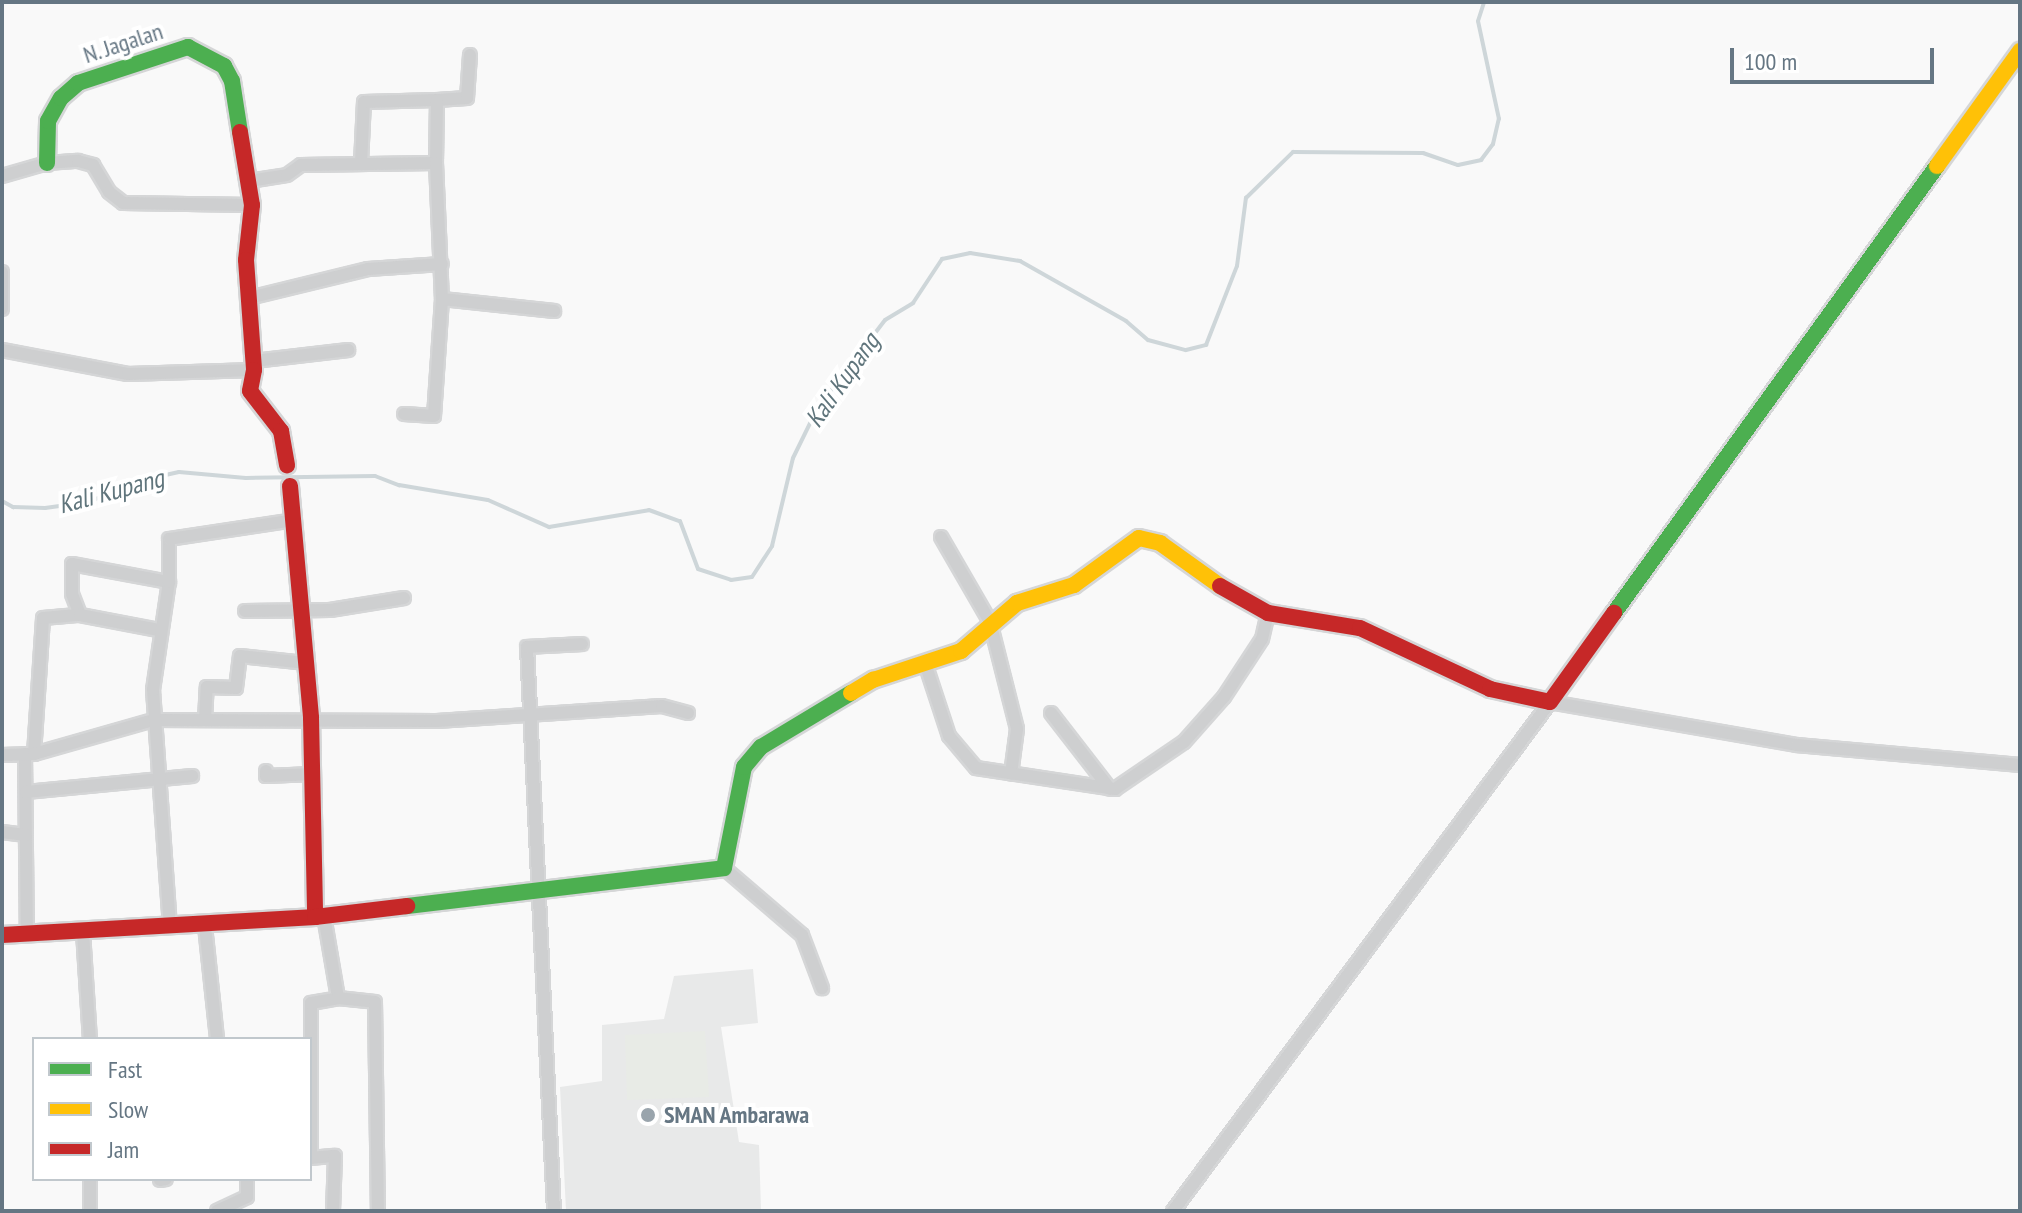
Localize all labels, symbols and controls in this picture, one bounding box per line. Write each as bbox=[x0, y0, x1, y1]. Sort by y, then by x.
street label: N. Jagalan bbox=[79, 16, 167, 70]
scale bar bbox=[1734, 32, 1938, 82]
text: 100 m bbox=[1744, 46, 1797, 77]
water label: Kali Kupang bbox=[798, 327, 886, 433]
water label: Kali Kupang bbox=[55, 462, 167, 520]
legend bbox=[32, 1037, 312, 1181]
text: Fast bbox=[108, 1054, 142, 1085]
text: Slow bbox=[108, 1094, 148, 1125]
place label: SMAN Ambarawa bbox=[664, 1101, 810, 1129]
marker: SMAN Ambarawa bbox=[639, 1106, 657, 1124]
text: Jam bbox=[108, 1134, 139, 1165]

